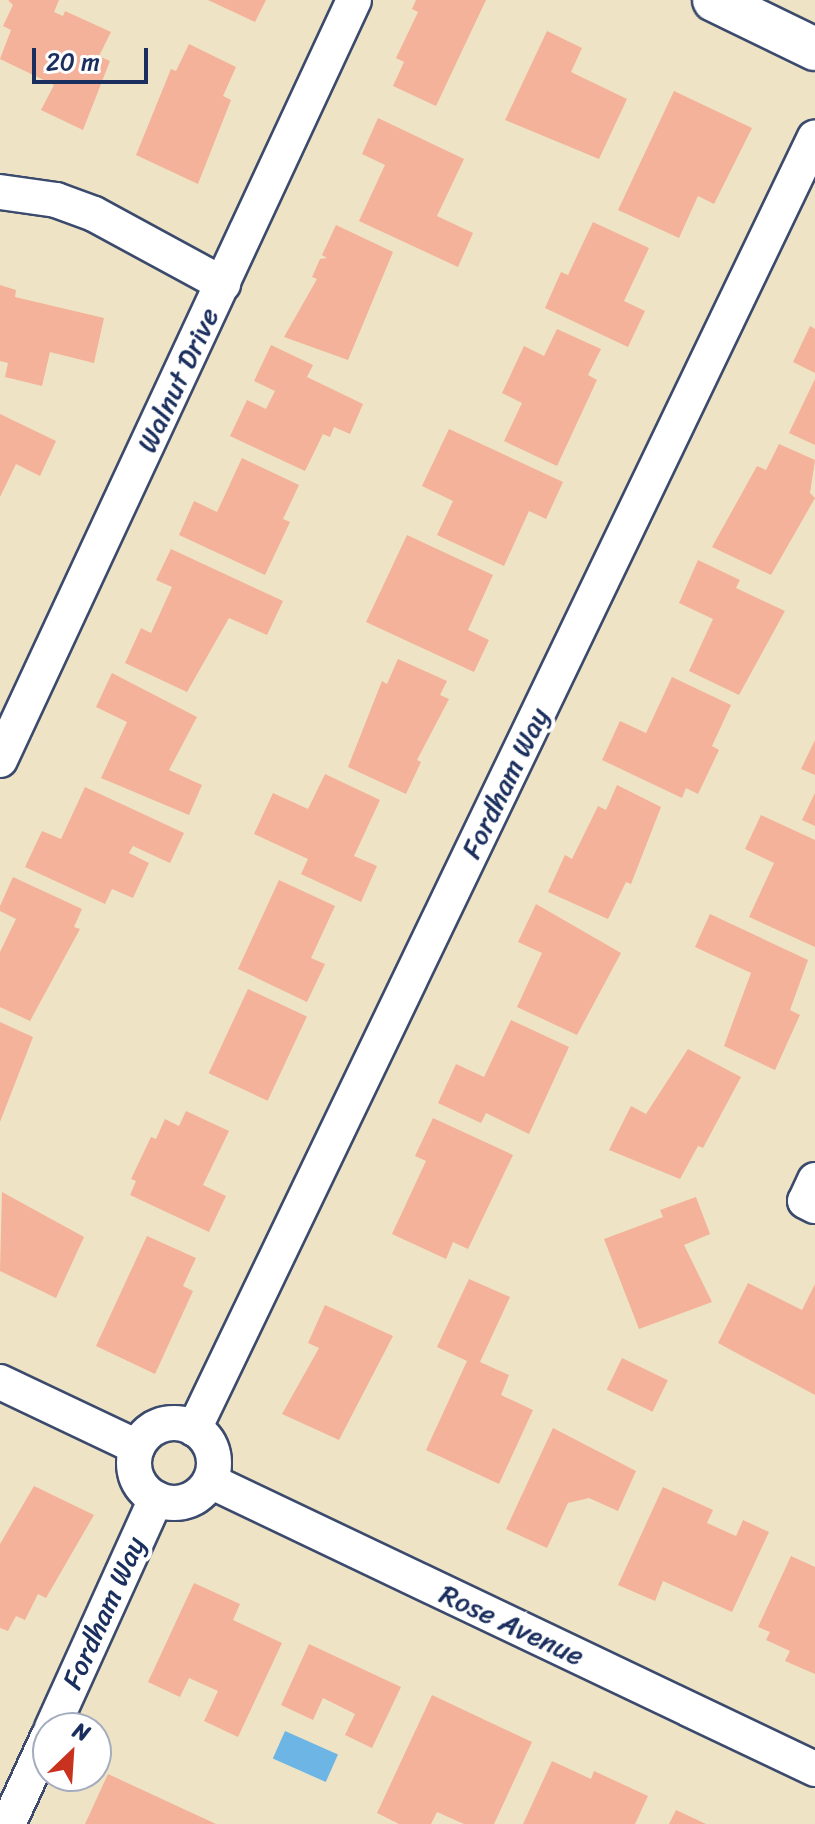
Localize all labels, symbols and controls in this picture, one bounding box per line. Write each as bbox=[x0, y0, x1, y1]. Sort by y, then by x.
scale bar bbox=[36, 32, 152, 82]
text: 20 m bbox=[46, 41, 100, 83]
street label: Walnut Drive bbox=[130, 302, 226, 458]
street label: Fordham Way bbox=[454, 702, 556, 864]
street label: Fordham Way bbox=[55, 1532, 153, 1694]
street label: Rose Avenue bbox=[435, 1577, 589, 1673]
text: N bbox=[66, 1711, 97, 1753]
north arrow bbox=[32, 1712, 112, 1792]

